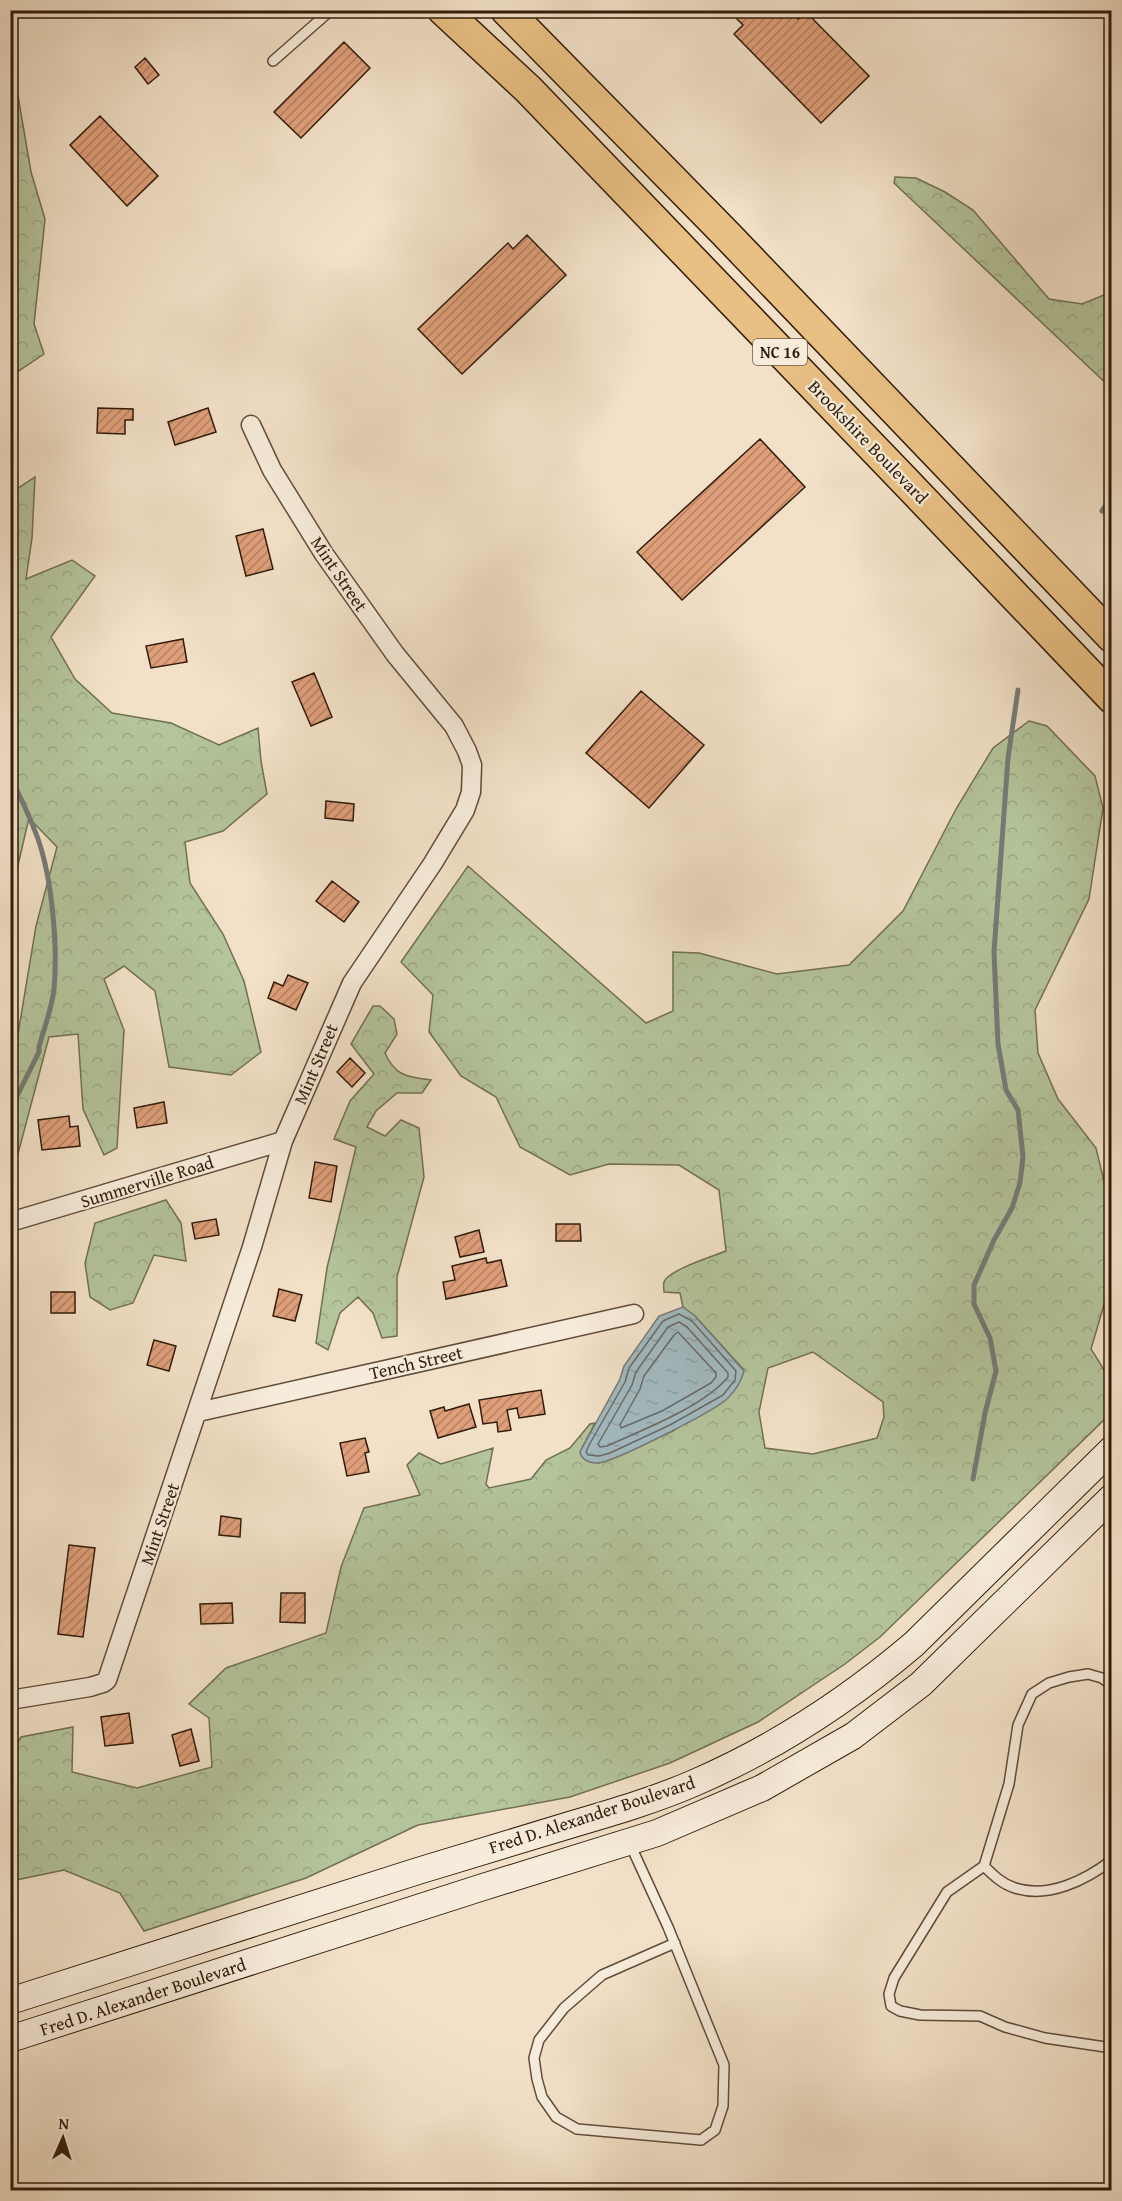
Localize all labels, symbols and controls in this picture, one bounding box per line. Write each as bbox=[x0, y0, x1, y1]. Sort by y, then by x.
road number: NC 16 bbox=[753, 339, 807, 365]
street label: Brookshire Boulevard bbox=[802, 374, 935, 510]
street label: Mint Street bbox=[304, 531, 375, 617]
street label: Mint Street bbox=[286, 1018, 345, 1109]
street label: Summerville Road bbox=[77, 1148, 217, 1215]
street label: Tench Street bbox=[366, 1339, 466, 1386]
street label: Mint Street bbox=[133, 1478, 186, 1569]
street label: Fred D. Alexander Boulevard bbox=[485, 1768, 699, 1861]
street label: Fred D. Alexander Boulevard bbox=[36, 1950, 250, 2043]
north arrow bbox=[33, 2108, 93, 2168]
text: N bbox=[58, 2111, 70, 2135]

